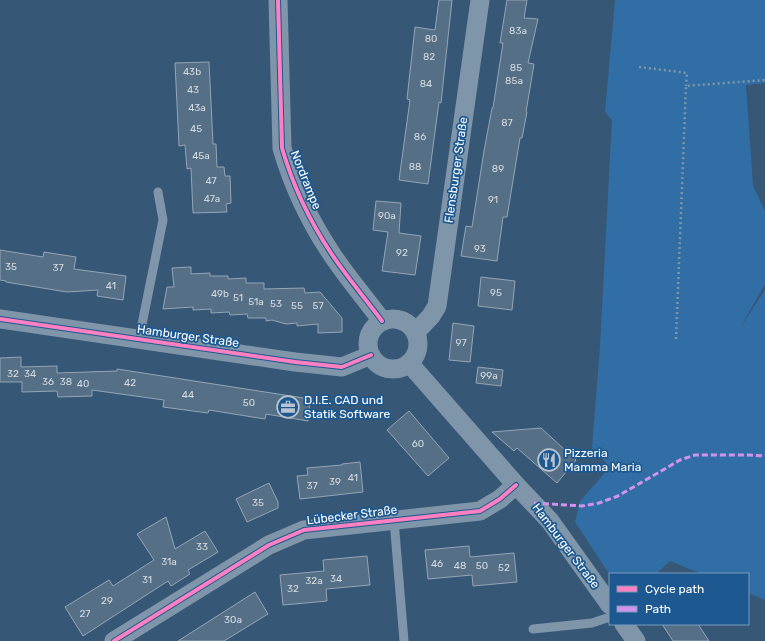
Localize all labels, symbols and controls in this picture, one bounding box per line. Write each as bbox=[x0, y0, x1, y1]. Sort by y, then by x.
house number: 83a bbox=[509, 25, 527, 37]
house number: 80 bbox=[425, 33, 437, 45]
house number: 82 bbox=[423, 51, 435, 63]
house number: 85 bbox=[510, 62, 522, 74]
house number: 43b bbox=[183, 66, 201, 78]
house number: 85a bbox=[505, 75, 523, 87]
house number: 84 bbox=[420, 78, 432, 90]
house number: 43 bbox=[187, 84, 199, 96]
house number: 43a bbox=[188, 102, 206, 114]
street label: Flensburger Straße bbox=[442, 116, 470, 224]
house number: 87 bbox=[501, 117, 513, 129]
house number: 45 bbox=[190, 123, 202, 135]
house number: 86 bbox=[414, 131, 426, 143]
street label: Nordrampe bbox=[288, 148, 324, 212]
house number: 45a bbox=[192, 150, 210, 162]
house number: 88 bbox=[409, 161, 421, 173]
house number: 89 bbox=[492, 163, 504, 175]
house number: 47 bbox=[205, 175, 217, 187]
house number: 47a bbox=[204, 193, 220, 205]
house number: 91 bbox=[488, 194, 498, 206]
house number: 90a bbox=[378, 210, 396, 222]
house number: 93 bbox=[474, 243, 486, 255]
house number: 92 bbox=[396, 247, 408, 259]
house number: 35 bbox=[5, 261, 17, 273]
house number: 37 bbox=[52, 262, 64, 274]
house number: 41 bbox=[106, 280, 116, 292]
house number: 95 bbox=[490, 287, 502, 299]
house number: 49b bbox=[211, 288, 229, 300]
house number: 51 bbox=[233, 292, 243, 304]
house number: 51a bbox=[248, 296, 264, 308]
house number: 53 bbox=[270, 298, 282, 310]
house number: 55 bbox=[291, 300, 303, 312]
house number: 57 bbox=[312, 300, 324, 312]
street label: Hamburger Straße bbox=[136, 322, 240, 350]
house number: 97 bbox=[455, 337, 467, 349]
house number: 32 bbox=[7, 368, 19, 380]
house number: 34 bbox=[24, 368, 36, 380]
house number: 99a bbox=[480, 370, 498, 382]
house number: 36 bbox=[42, 376, 54, 388]
house number: 38 bbox=[60, 376, 72, 388]
house number: 42 bbox=[124, 377, 136, 389]
house number: 40 bbox=[77, 378, 89, 390]
house number: 44 bbox=[182, 389, 194, 401]
place label: D.I.E. CAD und Statik Software bbox=[304, 393, 390, 421]
office icon: D.I.E. CAD und Statik Software bbox=[275, 394, 301, 420]
house number: 50 bbox=[243, 397, 255, 409]
house number: 60 bbox=[412, 438, 424, 450]
place label: Pizzeria Mamma Maria bbox=[564, 446, 641, 474]
restaurant icon: Pizzeria Mamma Maria bbox=[536, 447, 562, 473]
house number: 41 bbox=[348, 472, 358, 484]
house number: 39 bbox=[329, 476, 341, 488]
house number: 37 bbox=[306, 480, 318, 492]
house number: 35 bbox=[252, 497, 264, 509]
street label: Hamburger Straße bbox=[529, 501, 603, 591]
street label: Lübecker Straße bbox=[306, 502, 398, 528]
house number: 33 bbox=[196, 541, 208, 553]
house number: 31a bbox=[161, 556, 177, 568]
house number: 46 bbox=[431, 558, 443, 570]
house number: 48 bbox=[454, 560, 466, 572]
house number: 50 bbox=[476, 560, 488, 572]
house number: 52 bbox=[498, 562, 510, 574]
house number: 34 bbox=[330, 573, 342, 585]
legend bbox=[609, 573, 749, 625]
house number: 31 bbox=[142, 574, 152, 586]
house number: 32a bbox=[305, 575, 323, 587]
text: Cycle path bbox=[645, 582, 704, 596]
house number: 32 bbox=[287, 583, 299, 595]
house number: 29 bbox=[101, 595, 113, 607]
text: Path bbox=[645, 602, 671, 616]
house number: 27 bbox=[80, 608, 91, 620]
house number: 30a bbox=[224, 614, 242, 626]

